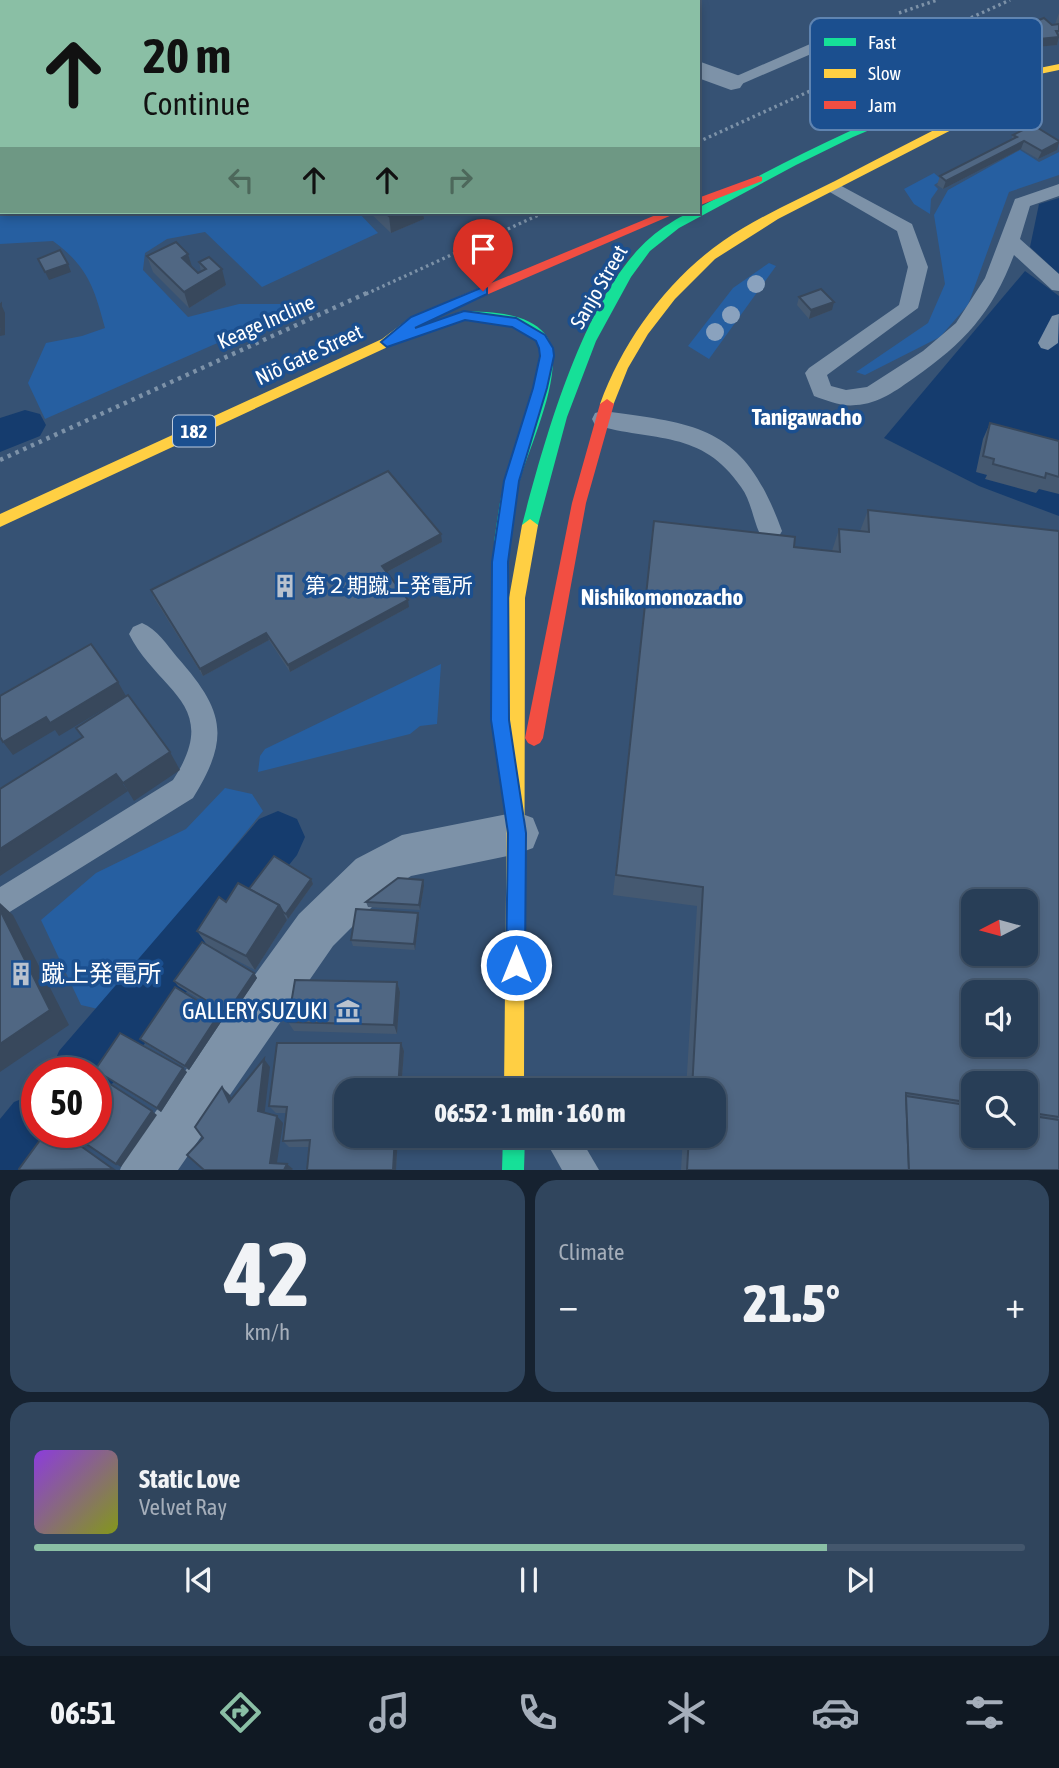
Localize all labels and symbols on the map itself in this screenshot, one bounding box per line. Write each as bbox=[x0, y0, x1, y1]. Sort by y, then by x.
legend bbox=[810, 18, 1042, 130]
text: Fast bbox=[868, 31, 896, 53]
text: Slow bbox=[868, 62, 902, 84]
text: Jam bbox=[868, 94, 897, 116]
pin bbox=[453, 219, 513, 291]
street label: Sanjo Street bbox=[565, 240, 632, 333]
street label: Keage Incline bbox=[213, 289, 318, 353]
street label: Niō Gate Street bbox=[251, 319, 366, 389]
district label: Tanigawacho bbox=[752, 404, 862, 430]
road number: 182 bbox=[173, 416, 215, 446]
building icon: 第２期蹴上発電所 bbox=[271, 572, 299, 600]
place label: 第２期蹴上発電所 bbox=[305, 573, 473, 597]
district label: Nishikomonozacho bbox=[581, 584, 743, 610]
north arrow bbox=[961, 889, 1038, 966]
position arrow bbox=[479, 928, 553, 1002]
building icon: 蹴上発電所 bbox=[7, 960, 35, 988]
place label: 蹴上発電所 bbox=[41, 960, 161, 987]
place label: GALLERY SUZUKI bbox=[182, 997, 328, 1024]
museum icon: GALLERY SUZUKI bbox=[334, 997, 362, 1025]
speed limit sign: 50 bbox=[21, 1057, 112, 1148]

